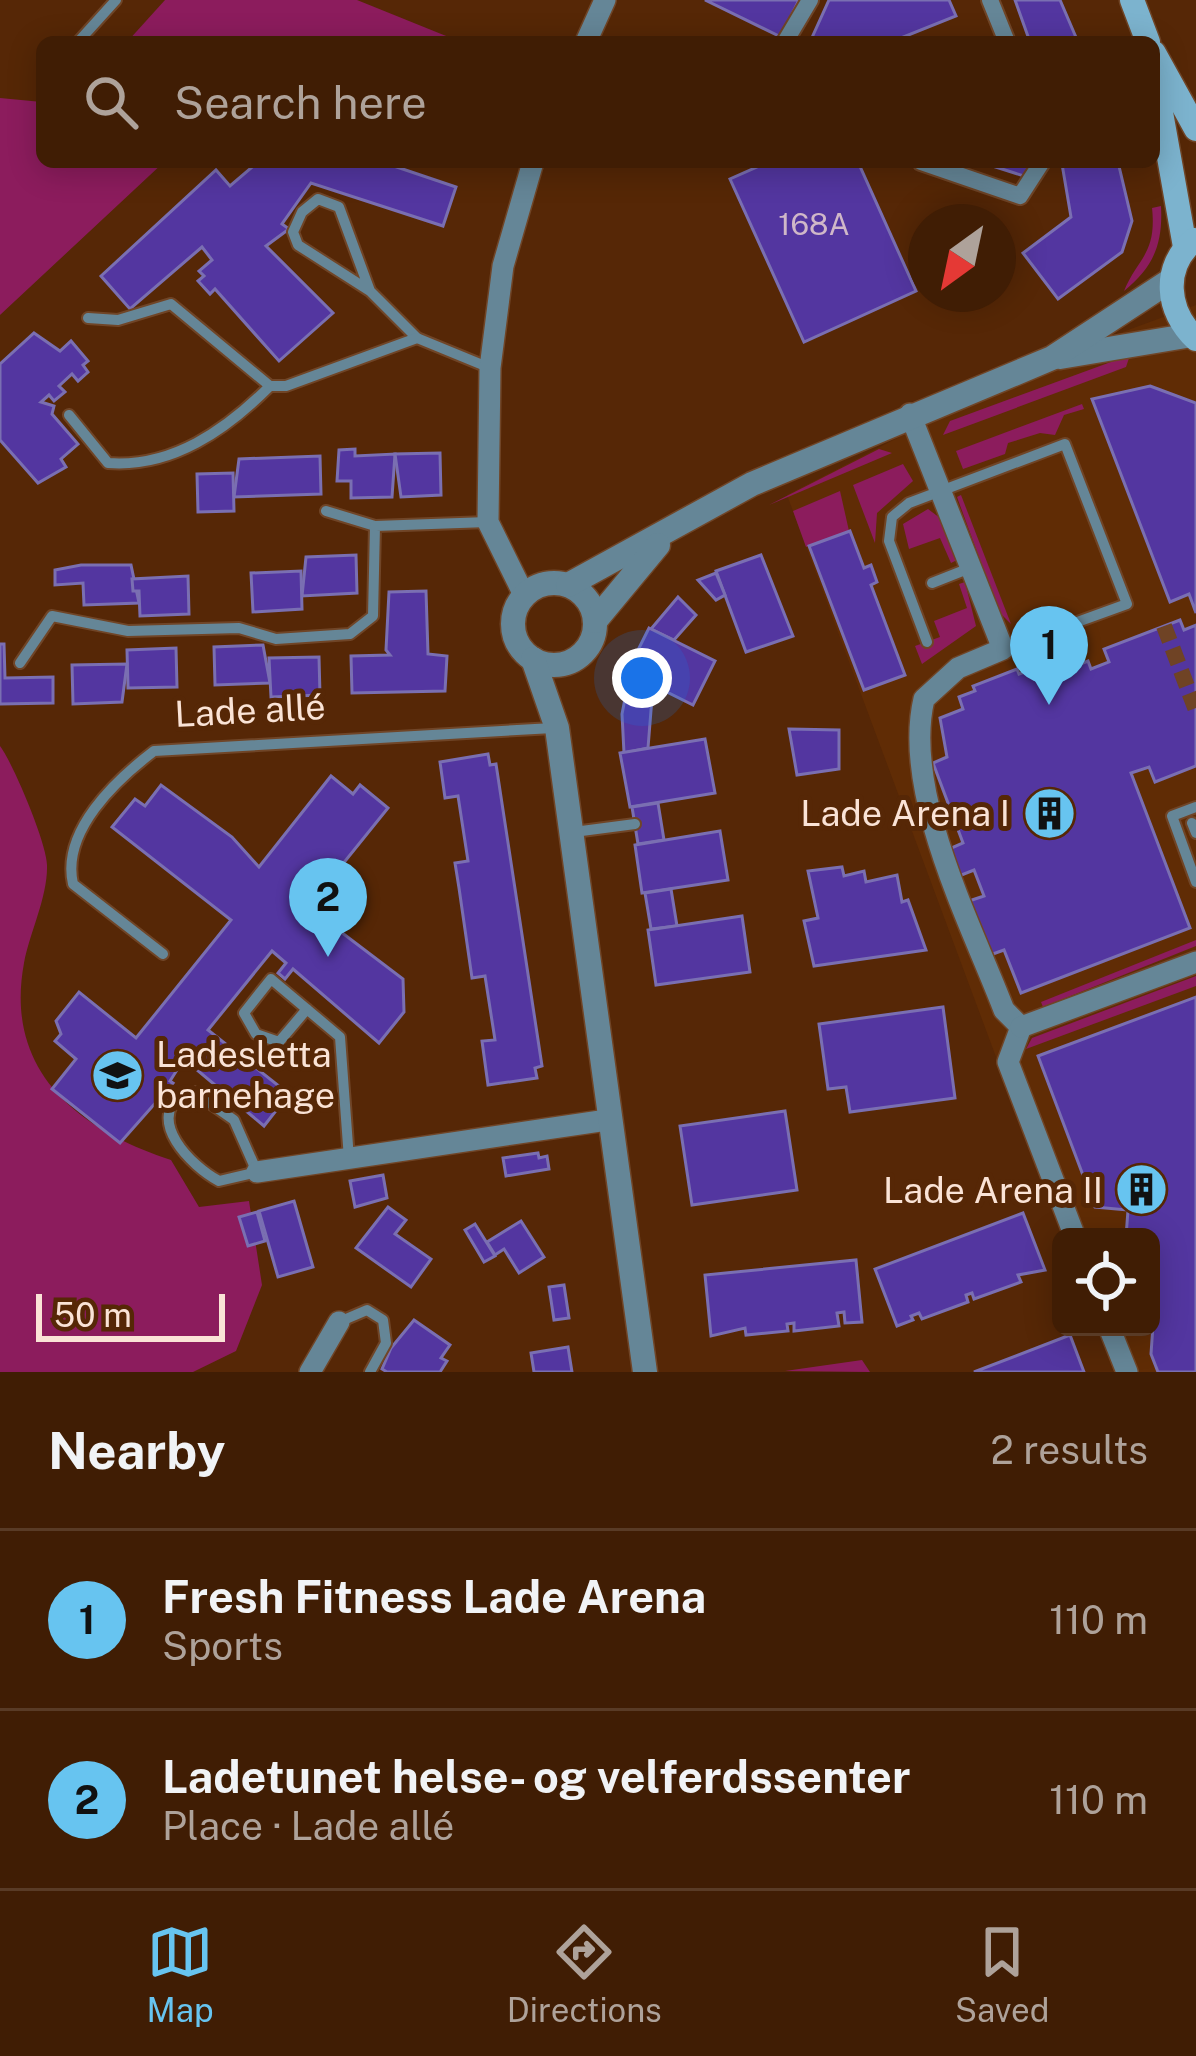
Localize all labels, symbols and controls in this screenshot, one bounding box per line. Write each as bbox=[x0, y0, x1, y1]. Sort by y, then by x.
search box bbox=[36, 36, 1160, 168]
icon: search bbox=[78, 69, 144, 135]
text: Search here bbox=[174, 76, 427, 129]
north arrow bbox=[908, 204, 1016, 312]
house number: 168A bbox=[778, 206, 850, 242]
pin: 1 bbox=[1010, 606, 1088, 705]
your location bbox=[612, 648, 672, 708]
street label: Lade allé bbox=[173, 685, 327, 735]
building icon: Lade Arena I bbox=[1021, 785, 1077, 841]
place label: Lade Arena I bbox=[800, 792, 1010, 834]
pin: 2 bbox=[289, 858, 367, 957]
place label: Ladesletta barnehage bbox=[156, 1033, 335, 1116]
school or university icon: Ladesletta barnehage bbox=[89, 1047, 145, 1103]
building icon: Lade Arena II bbox=[1114, 1162, 1170, 1218]
place label: Lade Arena II bbox=[883, 1169, 1103, 1211]
map controls bbox=[1052, 1228, 1160, 1336]
button: locate bbox=[1052, 1228, 1160, 1336]
scale bar bbox=[36, 1288, 225, 1341]
text: 50 m bbox=[54, 1296, 132, 1334]
text: Nearby bbox=[48, 1421, 225, 1480]
text: 2 results bbox=[991, 1427, 1148, 1473]
text: Fresh Fitness Lade Arena bbox=[162, 1570, 706, 1623]
text: 1 bbox=[79, 1597, 95, 1643]
text: 110 m bbox=[1049, 1597, 1148, 1643]
text: Sports bbox=[162, 1623, 283, 1669]
text: Ladetunet helse- og velferdssenter bbox=[162, 1750, 911, 1803]
text: 2 bbox=[75, 1777, 99, 1823]
text: 110 m bbox=[1049, 1777, 1148, 1823]
text: Place · Lade allé bbox=[162, 1803, 454, 1849]
tab: Map bbox=[147, 1919, 214, 2029]
tab: Directions bbox=[507, 1919, 662, 2029]
tab: Saved bbox=[955, 1919, 1049, 2029]

